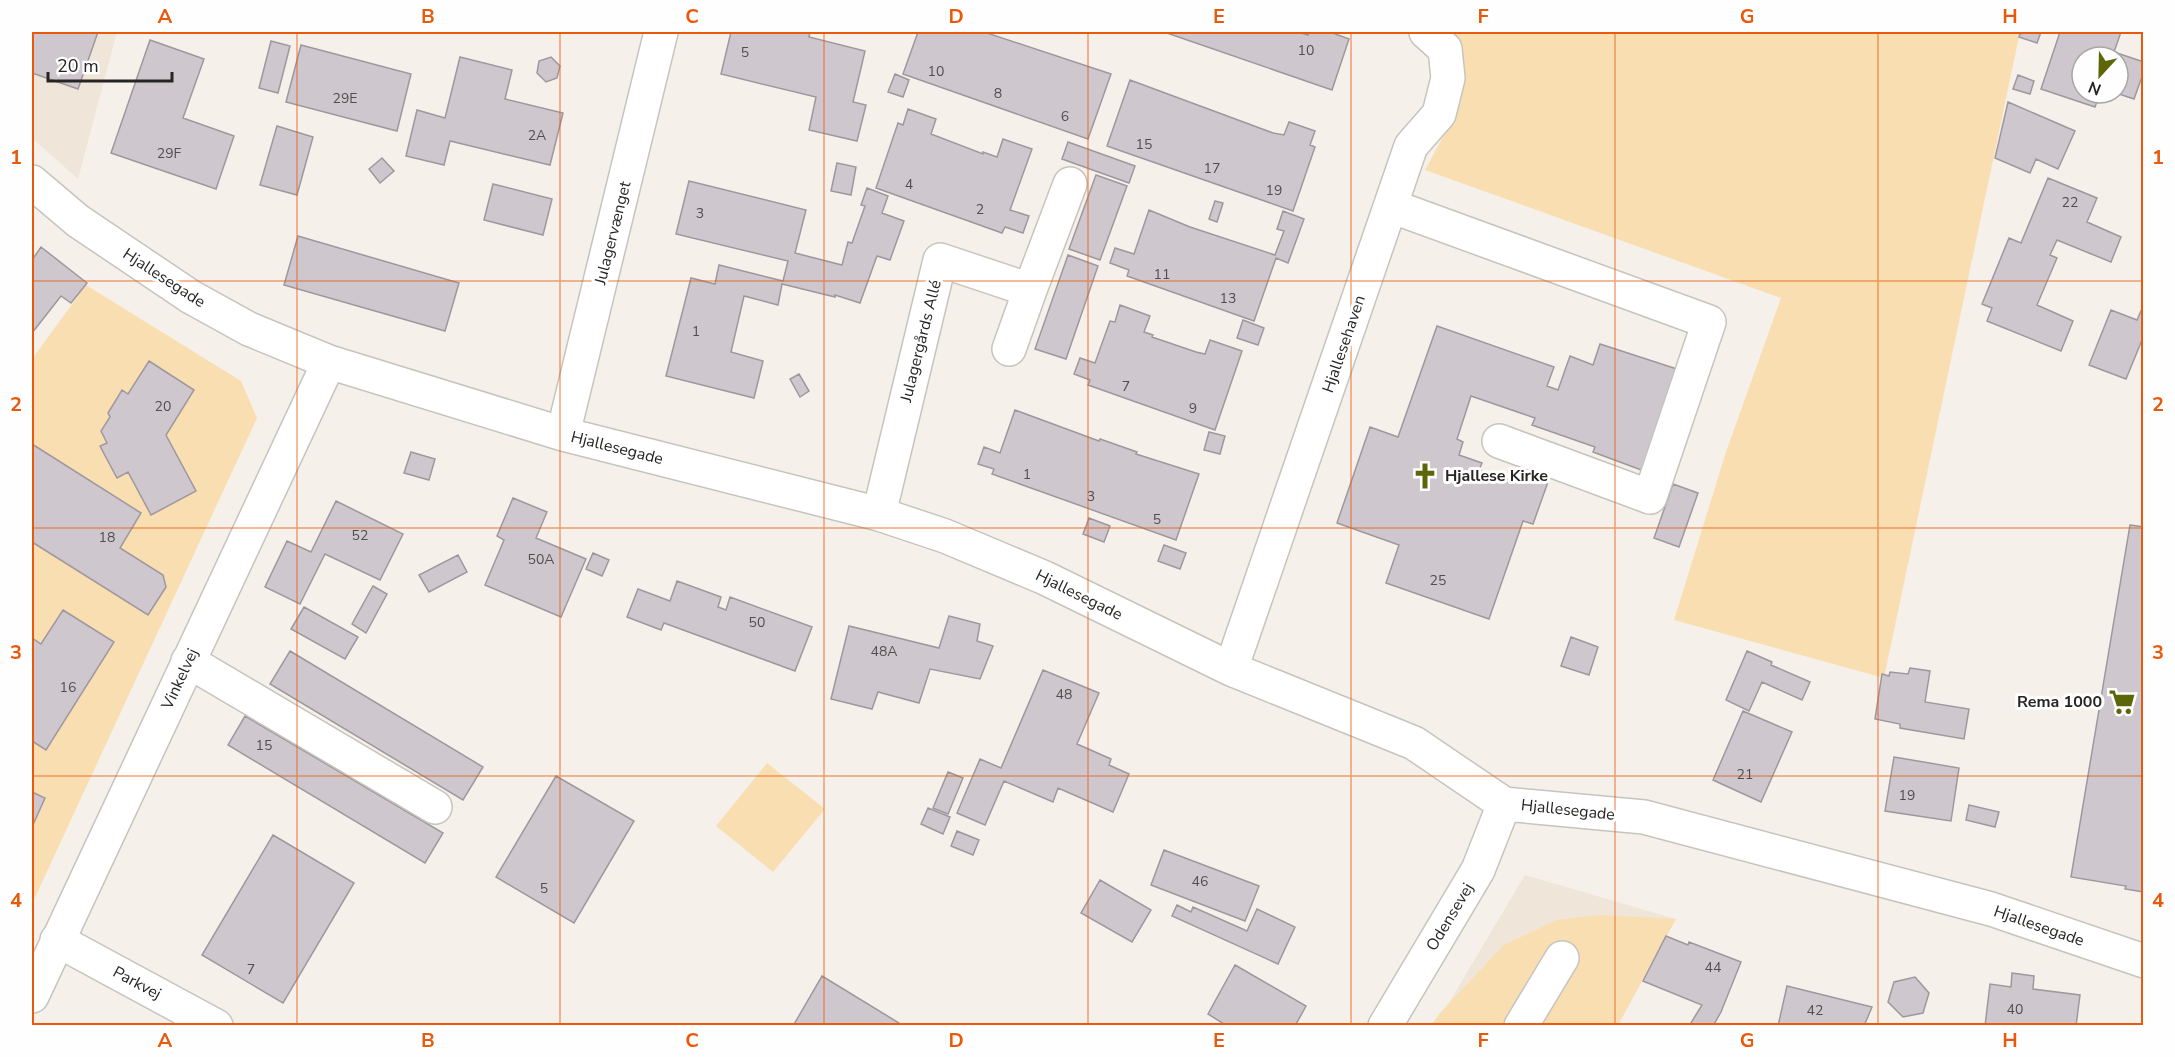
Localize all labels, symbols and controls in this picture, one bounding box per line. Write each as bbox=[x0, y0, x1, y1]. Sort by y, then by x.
text: A bbox=[158, 3, 173, 30]
text: B bbox=[421, 3, 435, 30]
text: C bbox=[685, 3, 699, 30]
text: D bbox=[948, 3, 964, 30]
text: E bbox=[1213, 3, 1225, 30]
text: F bbox=[1477, 3, 1489, 30]
text: G bbox=[1740, 3, 1754, 30]
text: H bbox=[2002, 3, 2018, 30]
house number: 10 bbox=[1298, 41, 1314, 60]
house number: 5 bbox=[741, 43, 749, 62]
scale bar bbox=[48, 45, 172, 83]
north arrow bbox=[2070, 45, 2130, 105]
text: 20 m bbox=[57, 54, 99, 78]
house number: 10 bbox=[928, 62, 944, 81]
text: N bbox=[2085, 76, 2104, 100]
house number: 8 bbox=[994, 84, 1002, 103]
house number: 29E bbox=[333, 89, 357, 108]
house number: 6 bbox=[1061, 107, 1069, 126]
house number: 2A bbox=[528, 126, 546, 145]
house number: 15 bbox=[1136, 135, 1152, 154]
text: 1 bbox=[10, 144, 22, 171]
house number: 29F bbox=[157, 144, 182, 163]
text: 1 bbox=[2152, 144, 2164, 171]
house number: 17 bbox=[1204, 159, 1220, 178]
house number: 4 bbox=[905, 175, 913, 194]
street label: Julagervænget bbox=[589, 179, 637, 288]
house number: 19 bbox=[1266, 181, 1282, 200]
house number: 22 bbox=[2062, 193, 2078, 212]
house number: 2 bbox=[976, 200, 984, 219]
house number: 3 bbox=[696, 204, 704, 223]
street label: Hjallesegade bbox=[118, 243, 210, 313]
house number: 11 bbox=[1154, 265, 1170, 284]
street label: Julagergårds Allé bbox=[895, 278, 947, 405]
house number: 13 bbox=[1220, 289, 1236, 308]
street label: Hjallesehaven bbox=[1317, 292, 1371, 396]
house number: 1 bbox=[692, 322, 700, 341]
house number: 7 bbox=[1122, 377, 1130, 396]
text: 2 bbox=[10, 391, 22, 418]
text: 2 bbox=[2152, 391, 2164, 418]
house number: 20 bbox=[155, 397, 171, 416]
house number: 9 bbox=[1189, 399, 1197, 418]
street label: Hjallesegade bbox=[569, 426, 665, 470]
church icon: Hjallese Kirke bbox=[1410, 461, 1440, 491]
house number: 1 bbox=[1023, 465, 1031, 484]
place label: Hjallese Kirke bbox=[1445, 465, 1548, 487]
house number: 3 bbox=[1087, 487, 1095, 506]
house number: 5 bbox=[1153, 510, 1161, 529]
house number: 52 bbox=[352, 526, 368, 545]
house number: 18 bbox=[99, 528, 115, 547]
house number: 50A bbox=[527, 550, 555, 569]
street label: Hjallesegade bbox=[1032, 564, 1126, 626]
house number: 25 bbox=[1430, 571, 1446, 590]
house number: 50 bbox=[749, 613, 765, 632]
text: 3 bbox=[10, 639, 22, 666]
text: 3 bbox=[2152, 639, 2164, 666]
house number: 48A bbox=[870, 642, 898, 661]
street label: Vinkelvej bbox=[156, 645, 204, 714]
house number: 16 bbox=[60, 678, 76, 697]
house number: 48 bbox=[1056, 685, 1072, 704]
supermarket icon: Rema 1000 bbox=[2107, 687, 2137, 717]
place label: Rema 1000 bbox=[2017, 691, 2102, 713]
house number: 15 bbox=[256, 736, 272, 755]
house number: 21 bbox=[1737, 765, 1753, 784]
house number: 19 bbox=[1899, 786, 1915, 805]
street label: Hjallesegade bbox=[1520, 794, 1616, 826]
house number: 46 bbox=[1192, 872, 1208, 891]
house number: 5 bbox=[540, 879, 548, 898]
street label: Odensevej bbox=[1421, 879, 1479, 955]
text: 4 bbox=[10, 887, 22, 914]
text: 4 bbox=[2152, 887, 2164, 914]
street label: Hjallesegade bbox=[1991, 900, 2087, 952]
house number: 44 bbox=[1705, 958, 1721, 977]
house number: 7 bbox=[247, 960, 255, 979]
street label: Parkvej bbox=[109, 961, 165, 1005]
house number: 40 bbox=[2007, 1000, 2023, 1019]
house number: 42 bbox=[1807, 1001, 1823, 1020]
text: A bbox=[158, 1027, 173, 1054]
text: B bbox=[421, 1027, 435, 1054]
text: C bbox=[685, 1027, 699, 1054]
text: D bbox=[948, 1027, 964, 1054]
text: E bbox=[1213, 1027, 1225, 1054]
text: F bbox=[1477, 1027, 1489, 1054]
text: G bbox=[1740, 1027, 1754, 1054]
text: H bbox=[2002, 1027, 2018, 1054]

